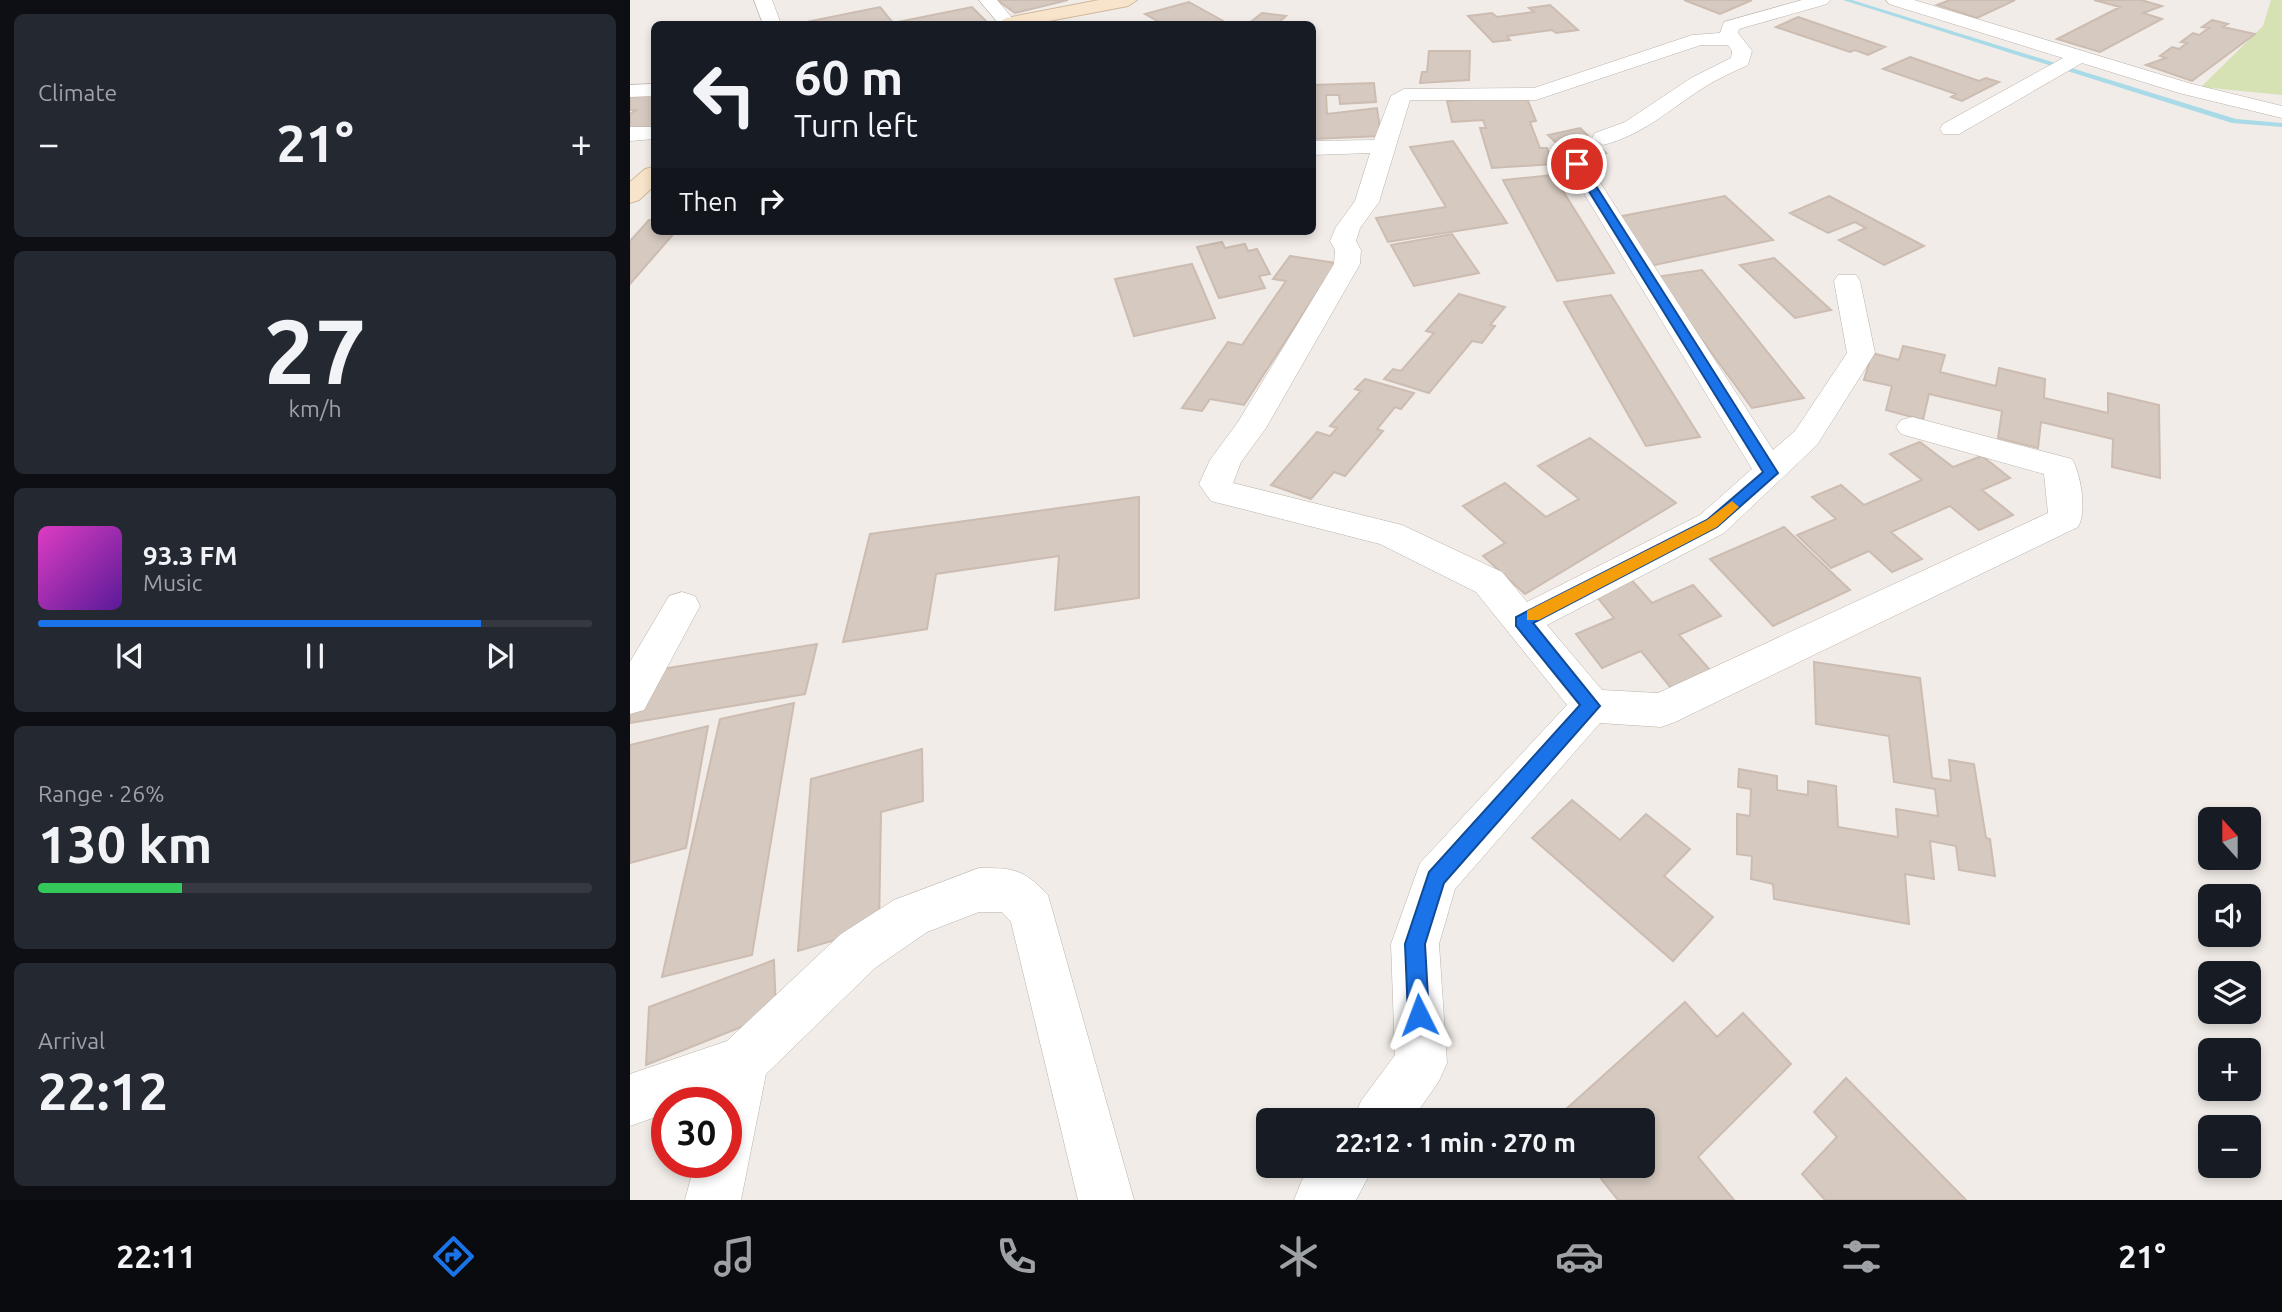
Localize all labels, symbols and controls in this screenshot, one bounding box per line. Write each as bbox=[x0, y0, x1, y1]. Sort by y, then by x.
icon: left bbox=[679, 49, 770, 140]
text: 60 m bbox=[794, 49, 903, 104]
text: Climate bbox=[38, 80, 117, 105]
text: Turn left bbox=[794, 107, 918, 143]
text: 21° bbox=[276, 114, 354, 172]
text: − bbox=[38, 122, 59, 164]
text: + bbox=[571, 122, 592, 164]
pin bbox=[1547, 134, 1607, 194]
icon: arrive bbox=[1558, 145, 1596, 183]
icon: right bbox=[752, 182, 790, 220]
text: Then bbox=[679, 187, 738, 216]
text: 27 bbox=[264, 299, 366, 401]
text: km/h bbox=[288, 396, 342, 421]
text: 93.3 FM bbox=[143, 541, 237, 570]
text: Music bbox=[143, 570, 202, 595]
icon: previous bbox=[111, 637, 149, 675]
icon: pause bbox=[296, 637, 334, 675]
icon: next bbox=[481, 637, 519, 675]
text: Range · 26% bbox=[38, 781, 165, 806]
north arrow bbox=[2198, 807, 2261, 870]
map controls bbox=[2198, 807, 2261, 1178]
text: 130 km bbox=[38, 815, 212, 873]
button: sound bbox=[2198, 884, 2261, 947]
button: layers bbox=[2198, 961, 2261, 1024]
position arrow bbox=[1382, 978, 1456, 1052]
text: Arrival bbox=[38, 1028, 105, 1053]
button: + bbox=[2198, 1038, 2261, 1101]
text: 22:12 bbox=[38, 1062, 168, 1120]
speed limit sign: 30 bbox=[651, 1087, 742, 1178]
button: − bbox=[2198, 1115, 2261, 1178]
text: 22:12 · 1 min · 270 m bbox=[1335, 1128, 1576, 1157]
icon: directions bbox=[429, 1232, 478, 1281]
icon: music bbox=[710, 1232, 759, 1281]
icon: phone bbox=[992, 1232, 1041, 1281]
icon: climate bbox=[1274, 1232, 1323, 1281]
icon: car bbox=[1555, 1232, 1604, 1281]
icon: filters bbox=[1837, 1232, 1886, 1281]
text: 22:11 bbox=[116, 1238, 196, 1274]
text: 21° bbox=[2118, 1238, 2166, 1274]

